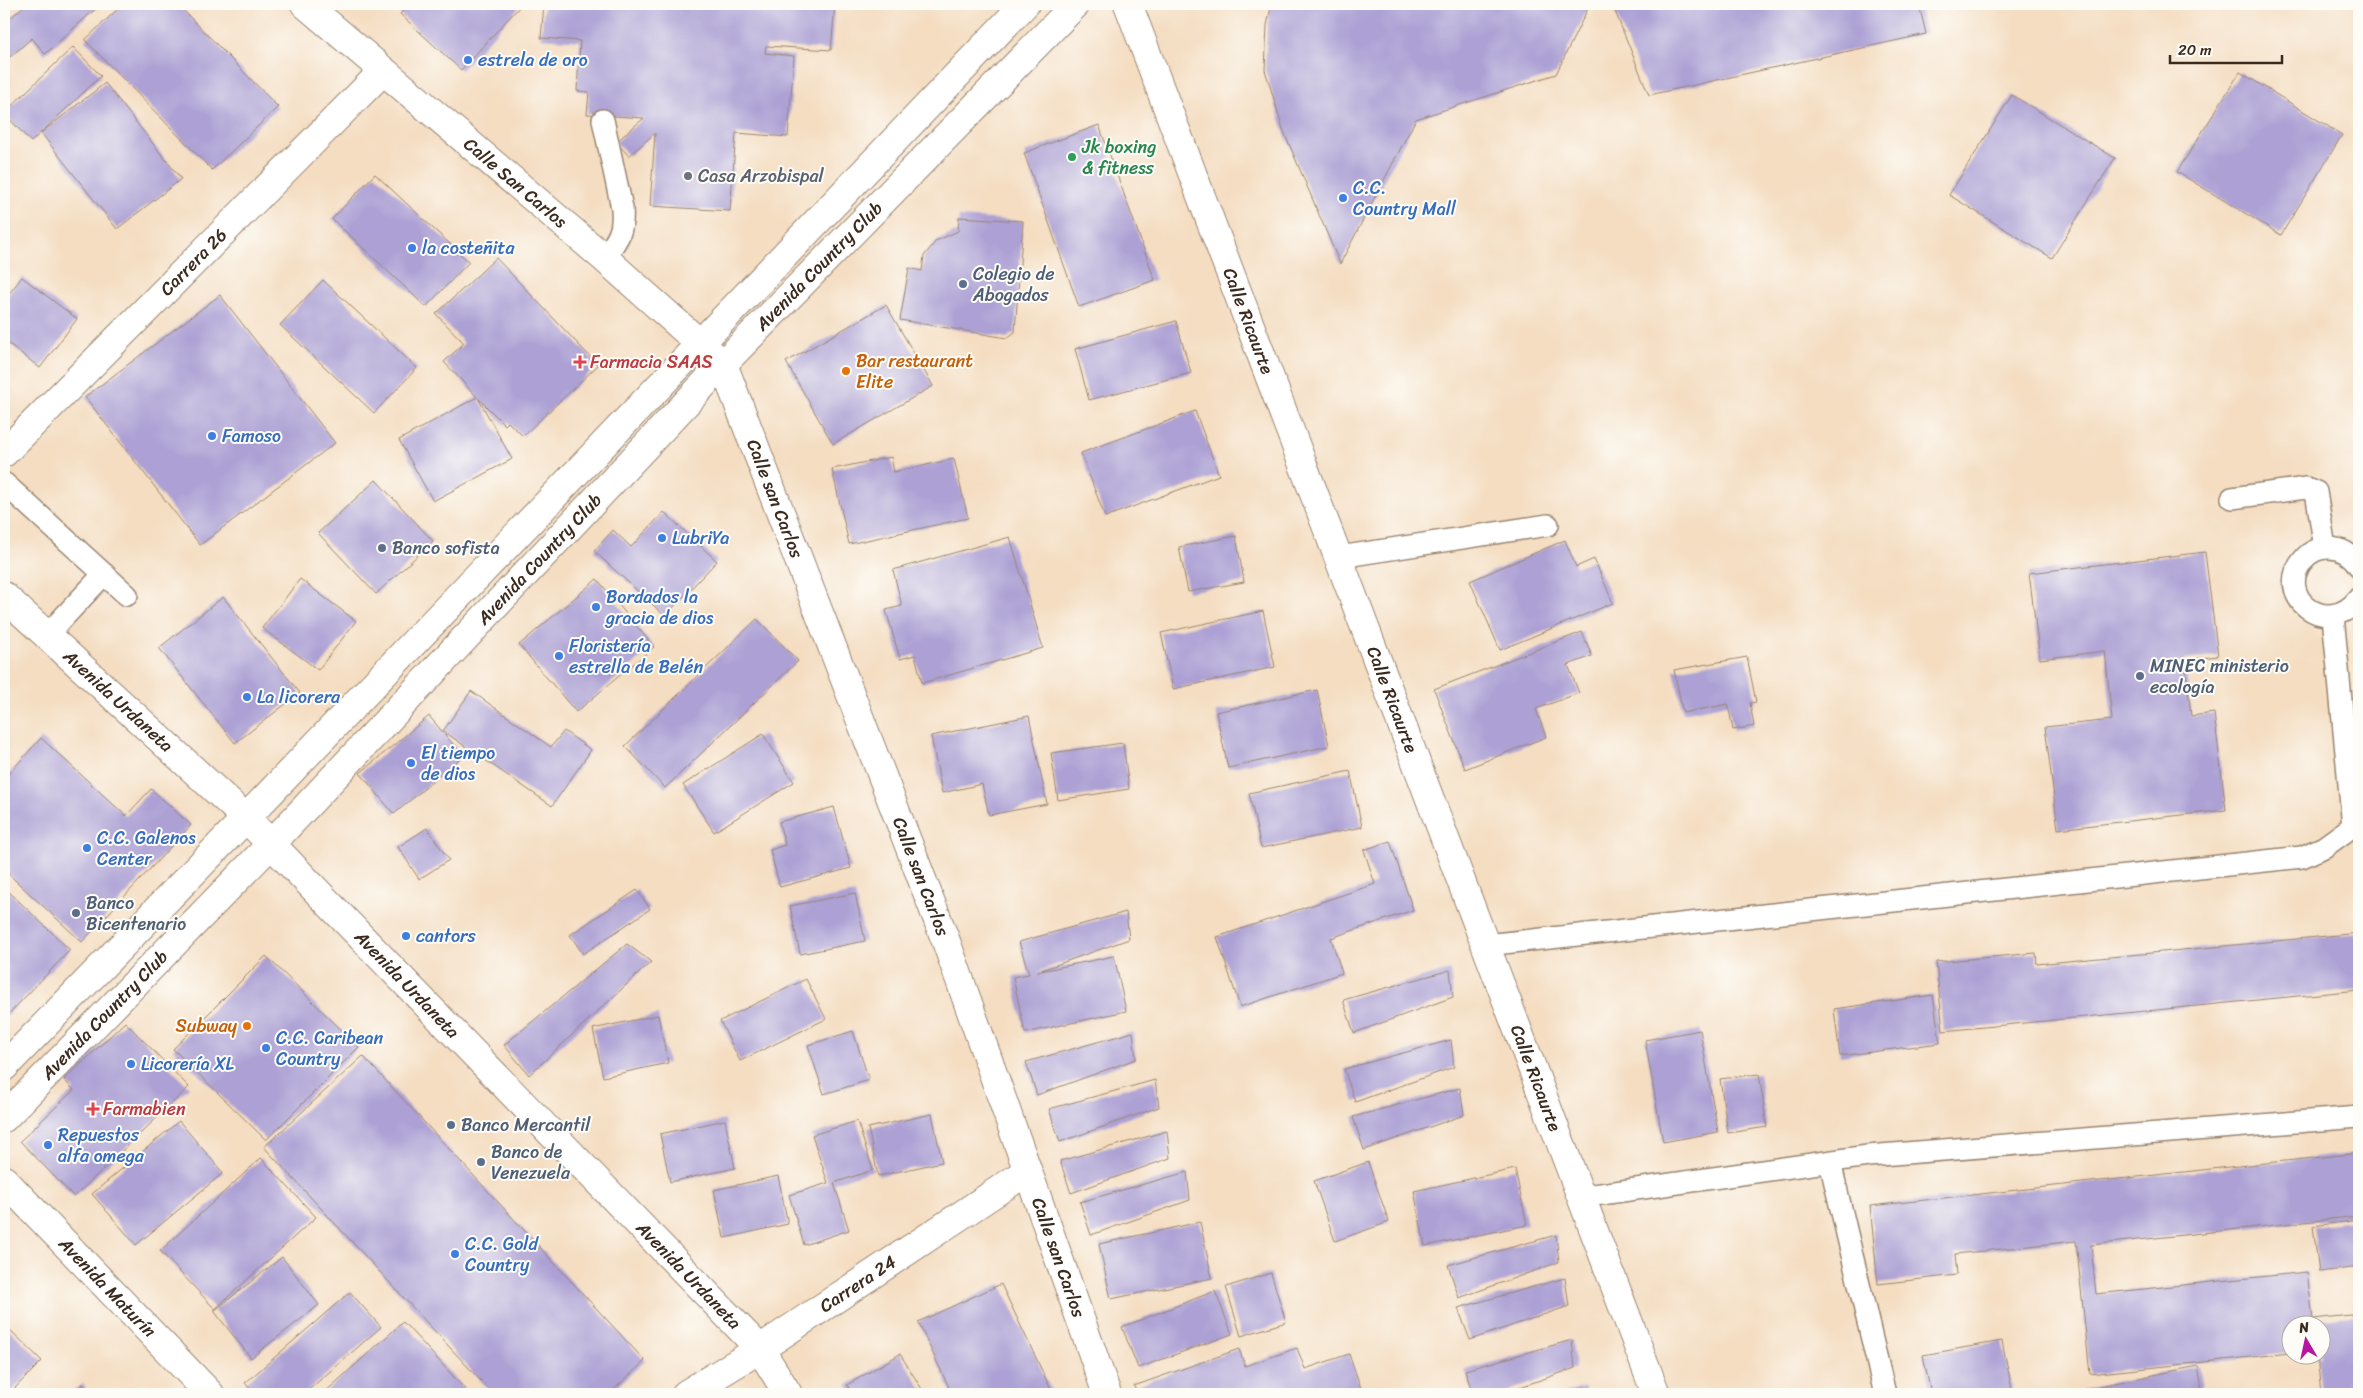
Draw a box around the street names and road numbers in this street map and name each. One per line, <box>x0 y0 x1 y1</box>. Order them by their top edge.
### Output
street label: Calle San Carlos <box>456 129 575 237</box>
street label: Avenida Country Club <box>747 193 891 339</box>
street label: Carrera 26 <box>152 220 235 304</box>
street label: Calle Ricaurte <box>1214 263 1283 379</box>
street label: Calle san Carlos <box>737 434 813 564</box>
street label: Avenida Country Club <box>468 485 610 633</box>
street label: Avenida Urdaneta <box>55 641 181 760</box>
street label: Calle Ricaurte <box>1357 641 1427 758</box>
street label: Calle san Carlos <box>883 812 959 941</box>
street label: Avenida Urdaneta <box>346 922 468 1046</box>
street label: Avenida Country Club <box>32 942 176 1088</box>
street label: Calle Ricaurte <box>1501 1020 1571 1136</box>
street label: Calle san Carlos <box>1022 1193 1095 1323</box>
street label: Avenida Urdaneta <box>627 1213 749 1337</box>
street label: Avenida Maturín <box>50 1228 164 1346</box>
street label: Carrera 24 <box>813 1247 903 1321</box>

